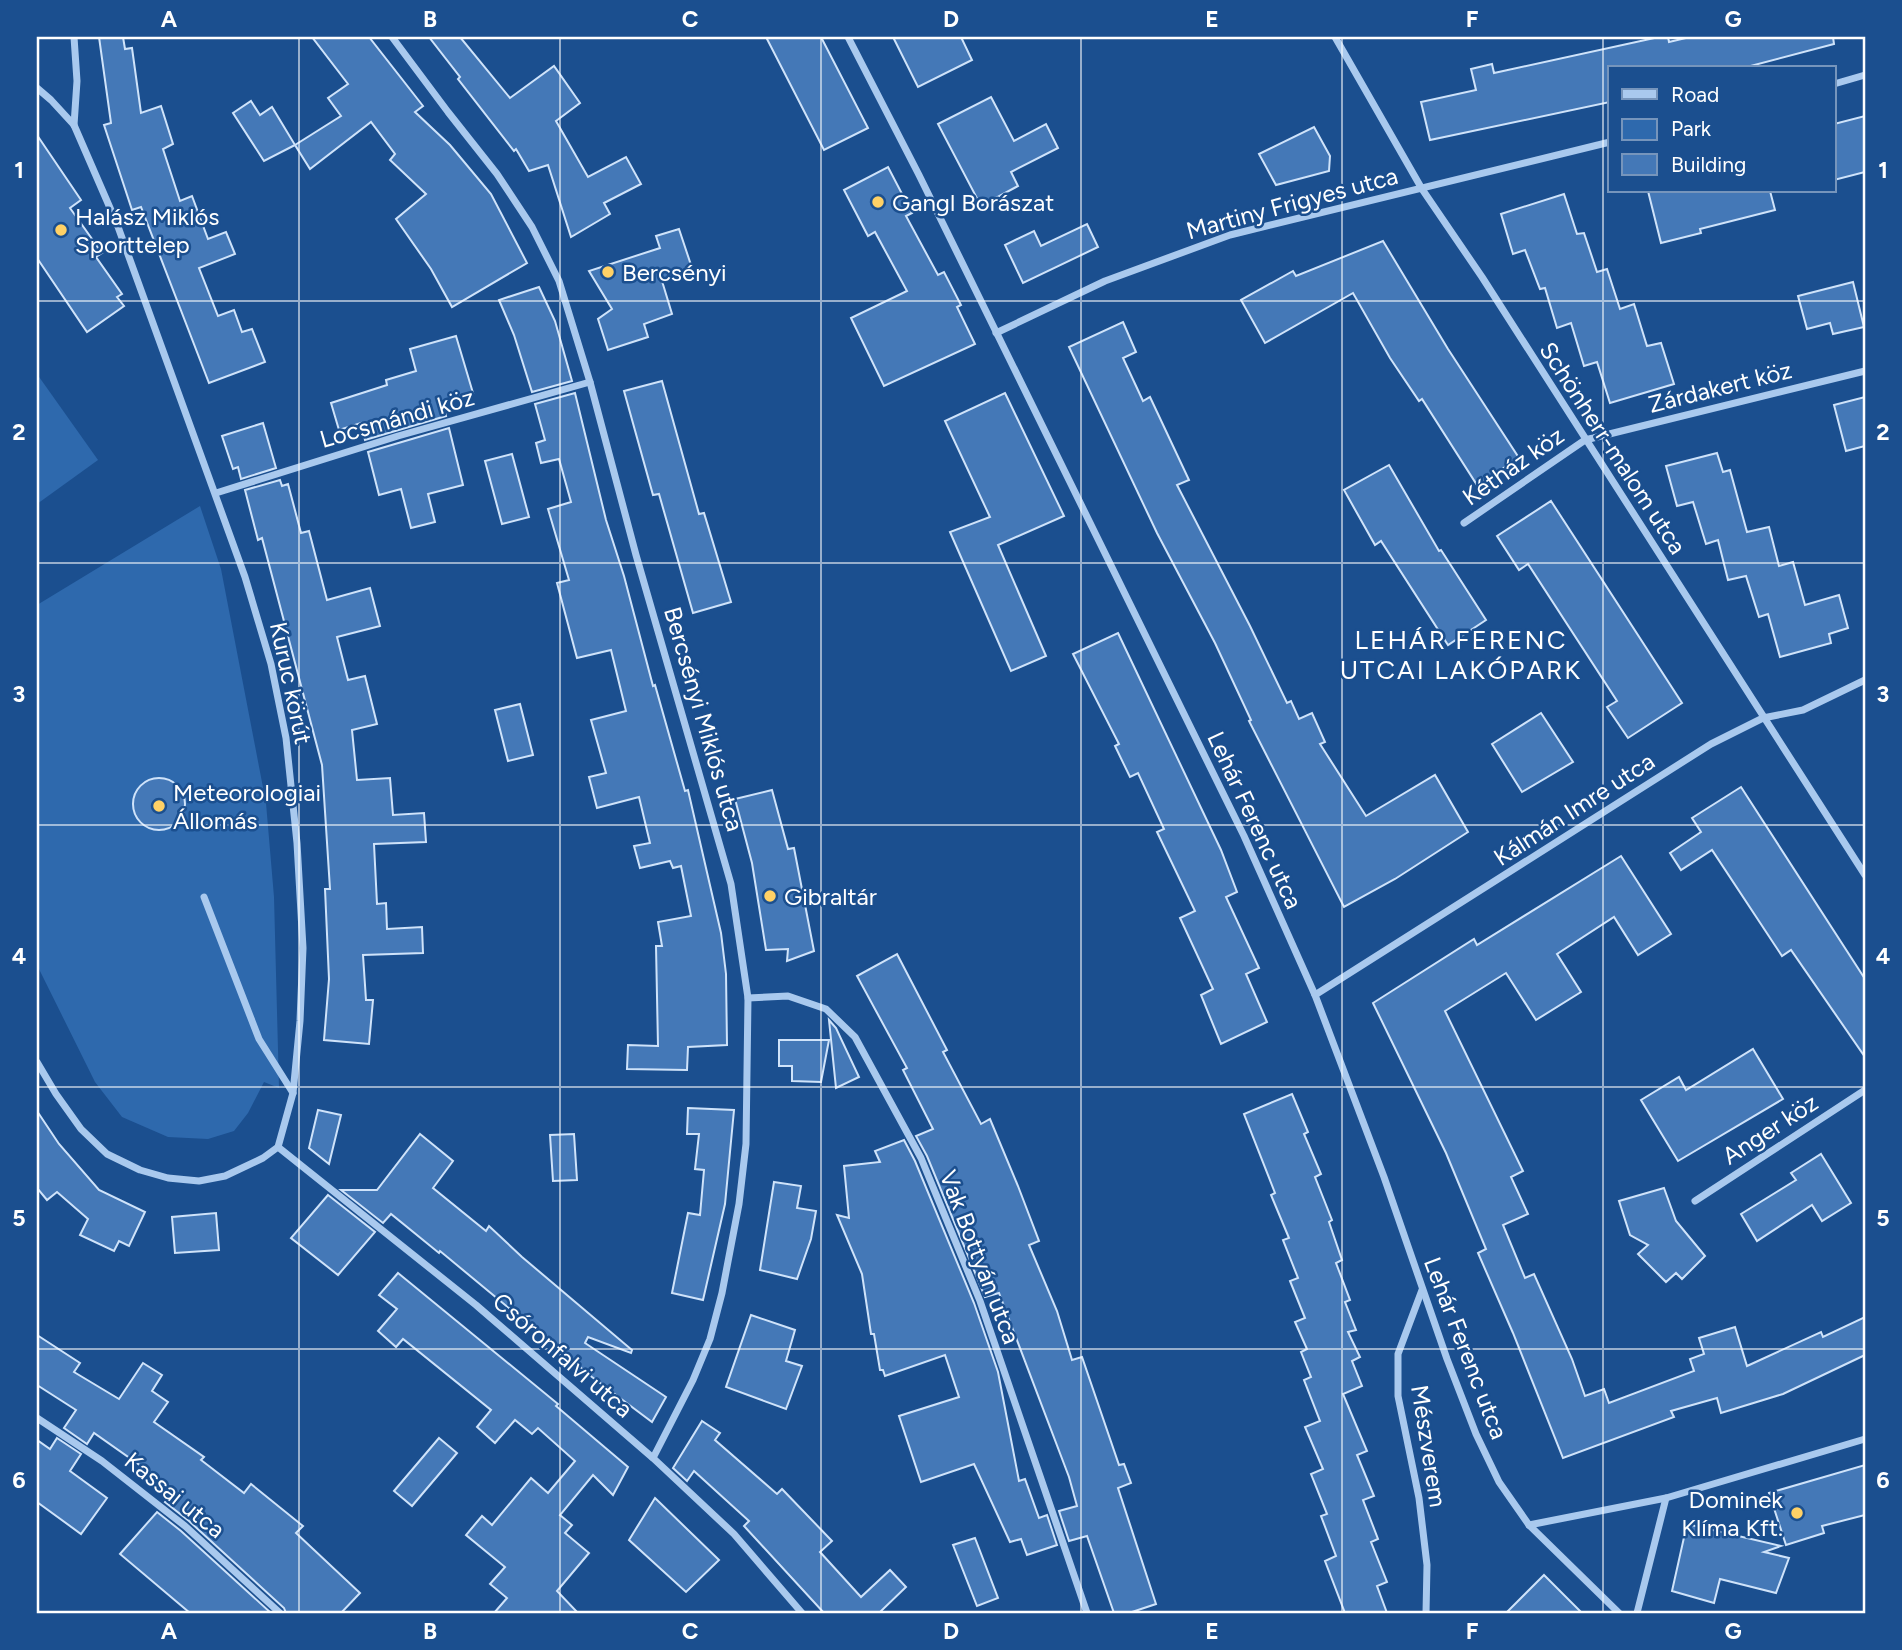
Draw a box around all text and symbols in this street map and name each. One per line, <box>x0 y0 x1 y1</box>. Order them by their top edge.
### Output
text: A <box>161 5 178 33</box>
text: B <box>423 5 437 33</box>
text: C <box>682 5 699 33</box>
text: D <box>943 5 959 33</box>
text: E <box>1205 5 1219 33</box>
text: F <box>1466 5 1479 33</box>
text: G <box>1724 5 1742 33</box>
legend <box>1608 66 1836 192</box>
text: Road <box>1671 82 1719 107</box>
text: Park <box>1671 116 1712 141</box>
text: Building <box>1671 152 1746 177</box>
text: 1 <box>14 156 24 184</box>
text: 1 <box>1878 156 1888 184</box>
street label: Martiny Frigyes utca <box>1183 161 1401 245</box>
place label: Gangl Borászat <box>892 188 1054 217</box>
marker: Gangl Borászat <box>870 194 886 210</box>
place label: Halász Miklós Sporttelep <box>75 202 220 259</box>
marker: Halász Miklós Sporttelep <box>53 222 69 238</box>
place label: Bercsényi <box>622 258 727 287</box>
marker: Bercsényi <box>600 264 616 280</box>
street label: Schönherr-malom utca <box>1534 337 1692 559</box>
street label: Zárdakert köz <box>1645 355 1795 419</box>
street label: Locsmándi köz <box>316 382 478 454</box>
text: 2 <box>12 418 26 446</box>
text: 2 <box>1876 418 1890 446</box>
street label: Kétház köz <box>1457 421 1569 511</box>
street label: Bercsényi Miklós utca <box>658 604 750 834</box>
street label: Kuruc körút <box>264 619 318 747</box>
district label: LEHÁR FERENC UTCAI LAKÓPARK <box>1340 624 1582 686</box>
text: 3 <box>13 680 25 708</box>
text: 3 <box>1877 680 1889 708</box>
street label: Lehár Ferenc utca <box>1201 727 1309 913</box>
street label: Kálmán Imre utca <box>1488 746 1660 872</box>
place label: Meteorologiai Állomás <box>173 778 321 835</box>
marker: Meteorologiai Állomás <box>151 798 167 814</box>
place label: Gibraltár <box>784 882 877 911</box>
marker: Gibraltár <box>762 888 778 904</box>
text: 4 <box>12 942 26 970</box>
text: 4 <box>1876 942 1890 970</box>
street label: Anger köz <box>1717 1087 1823 1171</box>
street label: Vak Bottyán utca <box>934 1166 1026 1348</box>
text: 5 <box>12 1204 26 1232</box>
text: 5 <box>1876 1204 1890 1232</box>
street label: Lehár Ferenc utca <box>1418 1253 1514 1443</box>
street label: Csóronfalvi utca <box>487 1286 639 1424</box>
street label: Mészverem <box>1405 1383 1453 1509</box>
street label: Kassai utca <box>119 1446 231 1544</box>
text: 6 <box>12 1466 26 1494</box>
text: 6 <box>1876 1466 1890 1494</box>
place label: Dominek Klíma Kft. <box>1681 1485 1783 1542</box>
marker: Dominek Klíma Kft. <box>1789 1505 1805 1521</box>
text: A <box>161 1617 178 1645</box>
text: B <box>423 1617 437 1645</box>
text: C <box>682 1617 699 1645</box>
text: D <box>943 1617 959 1645</box>
text: E <box>1205 1617 1219 1645</box>
text: F <box>1466 1617 1479 1645</box>
text: G <box>1724 1617 1742 1645</box>

